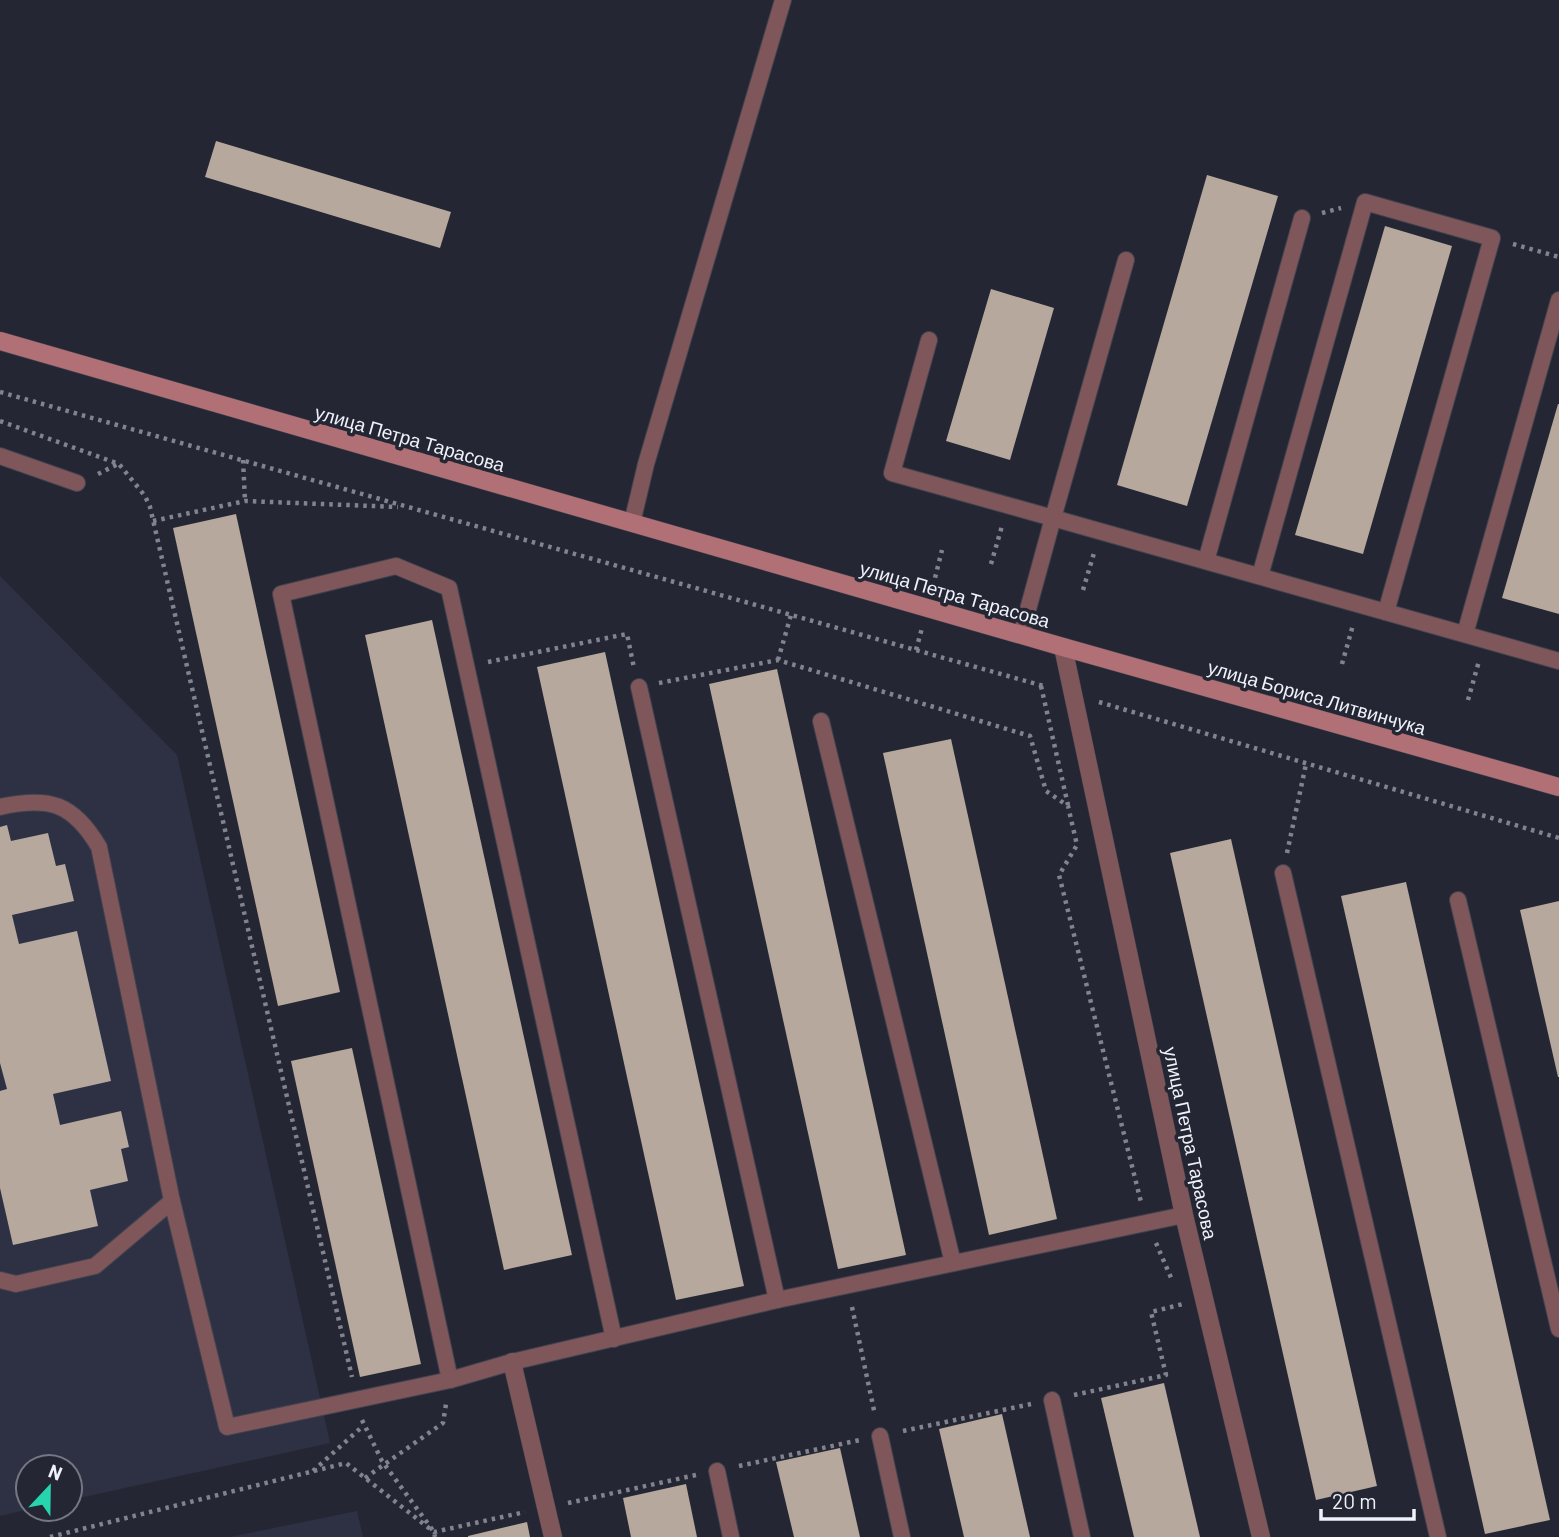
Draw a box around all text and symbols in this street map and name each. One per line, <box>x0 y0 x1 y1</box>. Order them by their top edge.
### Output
street label: улица Петра Тарасова <box>312 400 508 476</box>
street label: улица Петра Тарасова <box>857 556 1053 632</box>
street label: улица Бориса Литвинчука <box>1205 655 1429 739</box>
street label: улица Петра Тарасова <box>1159 1045 1223 1242</box>
north arrow <box>14 1453 84 1523</box>
text: N <box>45 1459 66 1485</box>
scale bar <box>1321 1478 1414 1522</box>
text: 20 m <box>1332 1488 1377 1513</box>

